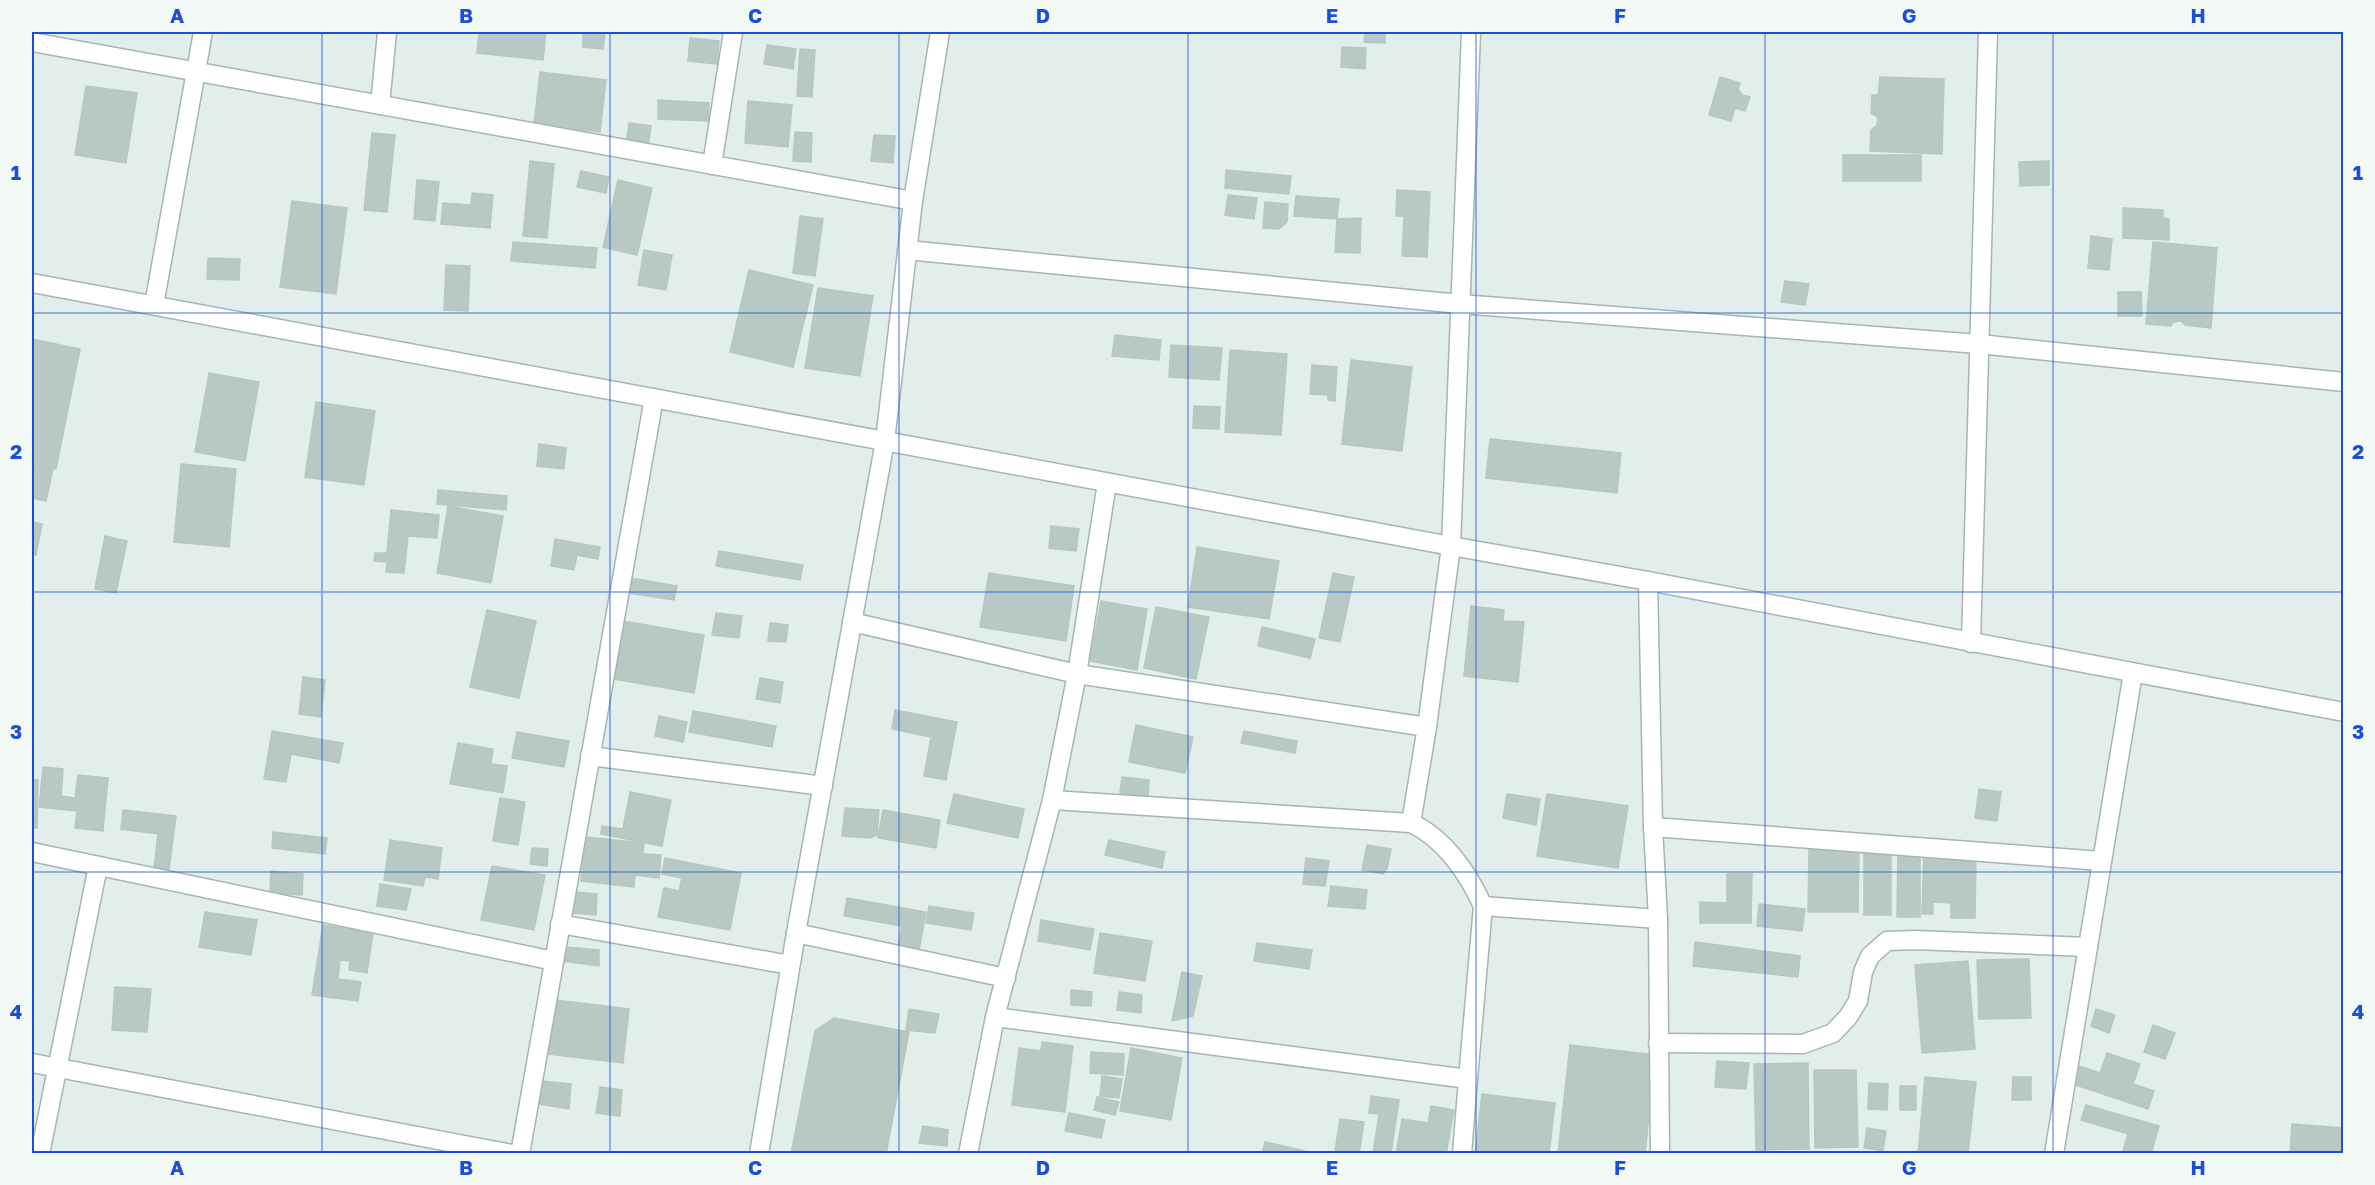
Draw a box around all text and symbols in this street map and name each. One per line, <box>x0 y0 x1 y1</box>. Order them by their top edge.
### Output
text: A <box>170 3 184 27</box>
text: B <box>459 3 473 27</box>
text: C <box>748 3 762 27</box>
text: D <box>1036 3 1050 27</box>
text: E <box>1326 3 1338 27</box>
text: F <box>1614 3 1626 27</box>
text: G <box>1902 3 1916 27</box>
text: H <box>2190 3 2206 27</box>
text: 1 <box>11 160 21 184</box>
text: 1 <box>2353 160 2363 184</box>
text: 2 <box>10 439 22 463</box>
text: 2 <box>2352 439 2364 463</box>
text: 3 <box>10 719 22 743</box>
text: 3 <box>2352 719 2364 743</box>
text: 4 <box>10 999 22 1023</box>
text: 4 <box>2352 999 2364 1023</box>
text: A <box>170 1155 184 1179</box>
text: B <box>459 1155 473 1179</box>
text: C <box>748 1155 762 1179</box>
text: D <box>1036 1155 1050 1179</box>
text: E <box>1326 1155 1338 1179</box>
text: F <box>1614 1155 1626 1179</box>
text: G <box>1902 1155 1916 1179</box>
text: H <box>2190 1155 2206 1179</box>

